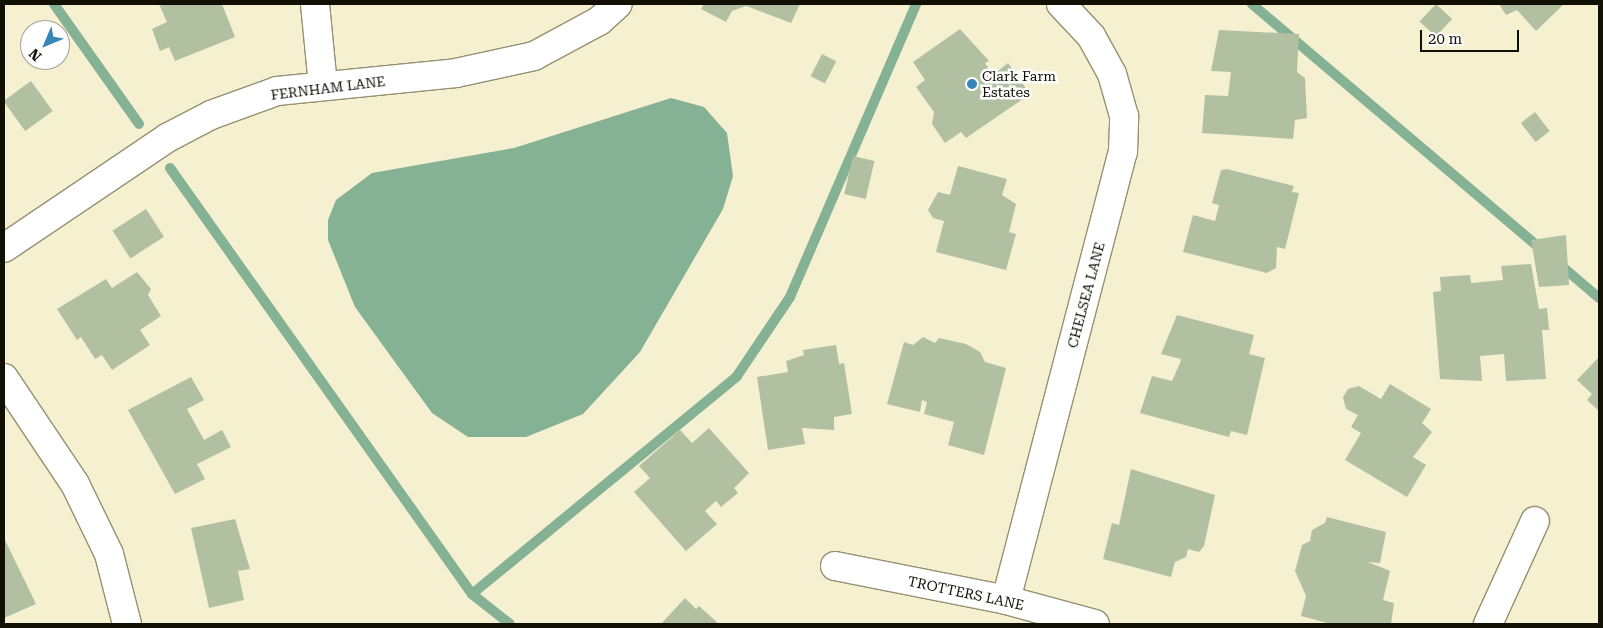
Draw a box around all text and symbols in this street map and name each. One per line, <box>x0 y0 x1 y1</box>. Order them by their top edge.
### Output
north arrow <box>20 20 70 70</box>
scale bar <box>1423 20 1522 52</box>
text: 20 m <box>1428 30 1462 48</box>
text: N <box>26 45 45 64</box>
place label: Clark Farm Estates <box>982 68 1056 100</box>
street label: FERNHAM LANE <box>270 73 386 103</box>
marker: Clark Farm Estates <box>966 78 978 90</box>
street label: CHELSEA LANE <box>1064 240 1108 350</box>
street label: TROTTERS LANE <box>906 572 1026 614</box>

